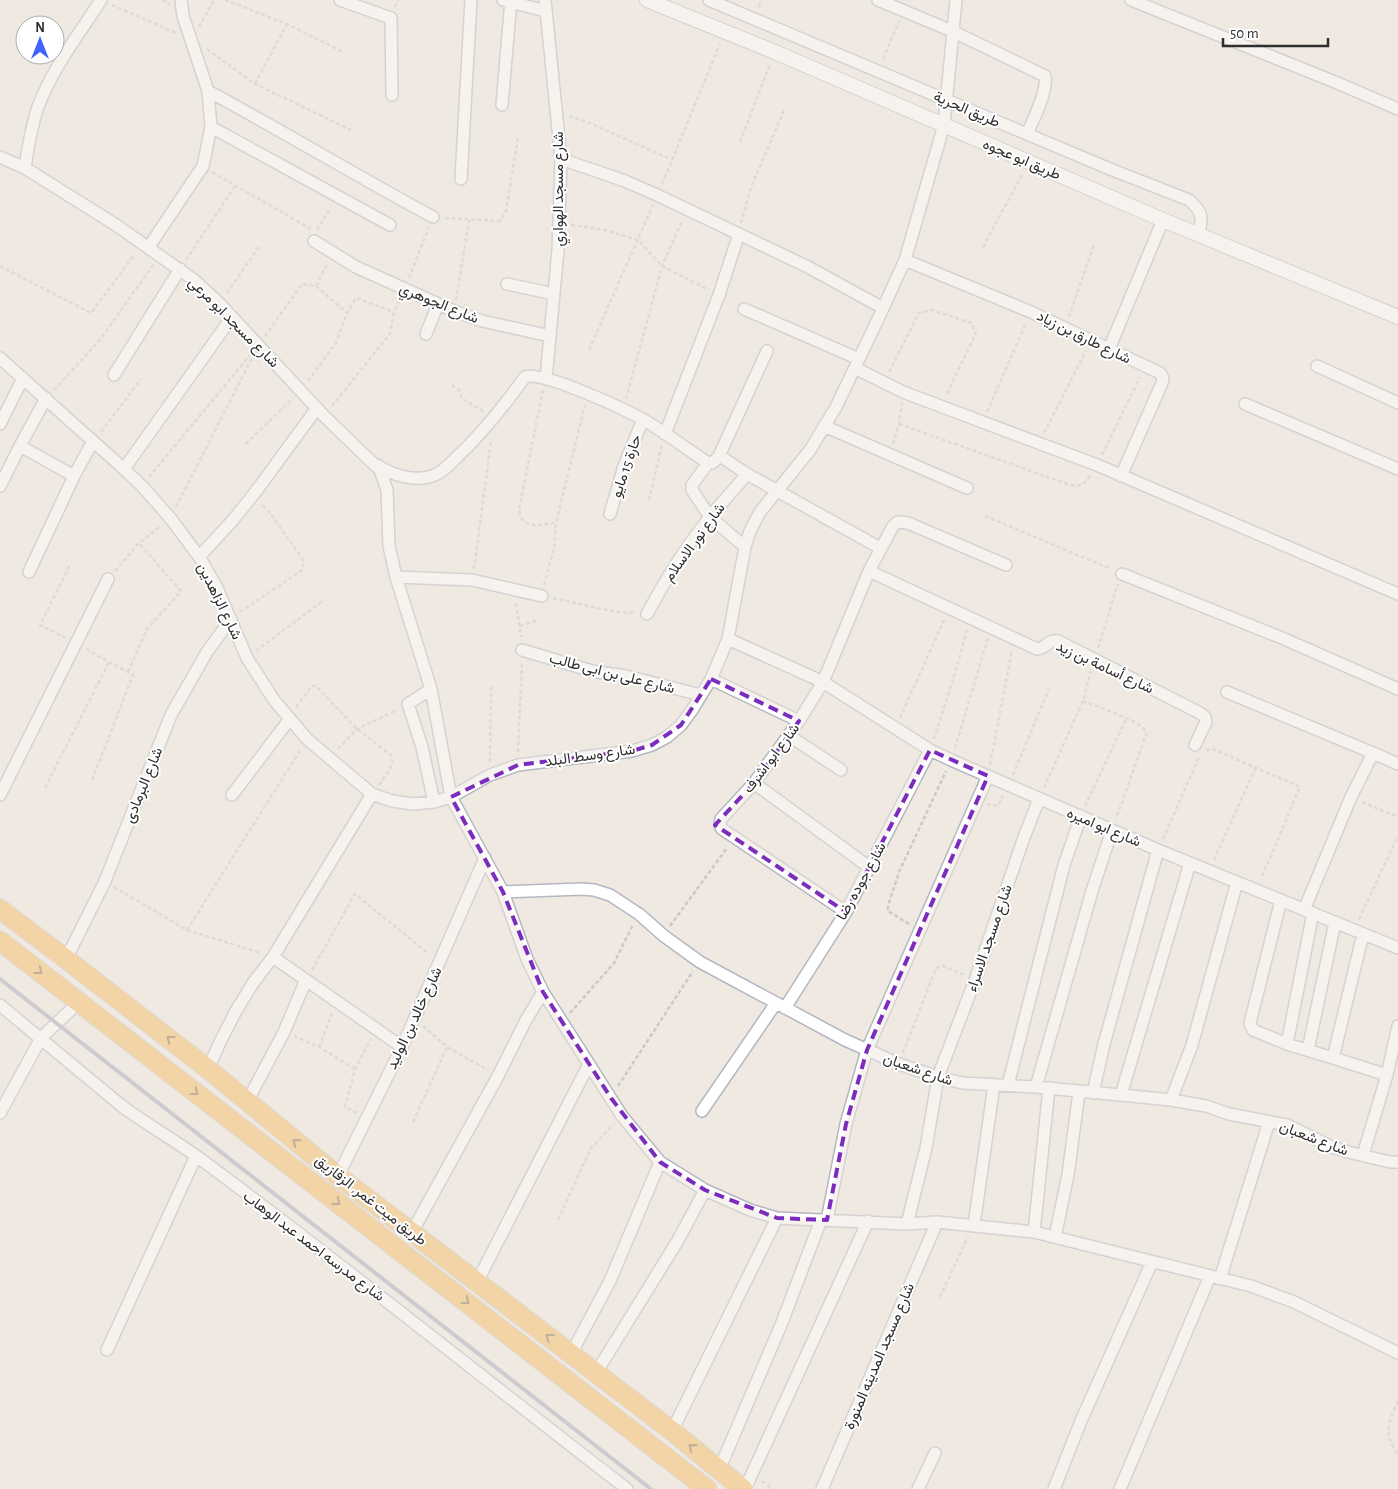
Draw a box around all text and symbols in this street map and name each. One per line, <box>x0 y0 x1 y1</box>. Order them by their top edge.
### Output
north arrow <box>15 15 65 65</box>
scale bar <box>1223 15 1328 47</box>
text: N <box>35 21 45 35</box>
text: 50 m <box>1230 26 1259 41</box>
street label: طريق الحرية <box>931 89 1002 132</box>
street label: شارع مسجد الهواري <box>551 131 571 247</box>
street label: طريق ابو عجوه <box>980 136 1063 185</box>
street label: شارع مسجد ابو مرعي <box>182 274 282 374</box>
street label: شارع الجوهري <box>395 281 481 331</box>
street label: شارع طارق بن زياد <box>1033 308 1133 369</box>
street label: حارة 15 مايو <box>609 433 645 500</box>
street label: شارع نور الاسلام <box>661 500 730 586</box>
street label: شارع الزاهدين <box>192 561 245 643</box>
street label: شارع أسامة بن زيد <box>1052 637 1156 699</box>
street label: شارع على بن ابى طالب <box>547 651 676 699</box>
street label: شارع ابو اشرف <box>741 721 805 798</box>
street label: شارع وسط البلد <box>544 742 637 772</box>
street label: شارع البرمادى <box>122 745 168 826</box>
street label: شارع ابو اميره <box>1063 805 1143 853</box>
street label: شارع جوده رضا <box>834 840 892 924</box>
street label: شارع مسجد الاسراء <box>964 883 1018 995</box>
street label: شارع خالد بن الوليد <box>384 964 448 1073</box>
one-way arrow <box>33 965 42 974</box>
one-way arrow <box>167 1037 176 1045</box>
street label: شارع شعبان <box>880 1051 955 1091</box>
one-way arrow <box>189 1086 198 1094</box>
street label: شارع شعبان <box>1276 1119 1350 1161</box>
one-way arrow <box>293 1139 302 1147</box>
street label: طريق ميت غمر, الزقازيق <box>311 1152 429 1250</box>
street label: شارع مدرسه احمد عبد الوهاب <box>238 1188 387 1307</box>
one-way arrow <box>331 1196 340 1204</box>
street label: شارع مسجد المدينه المنورة <box>842 1281 920 1433</box>
one-way arrow <box>460 1296 469 1305</box>
one-way arrow <box>545 1334 555 1343</box>
one-way arrow <box>688 1444 697 1453</box>

